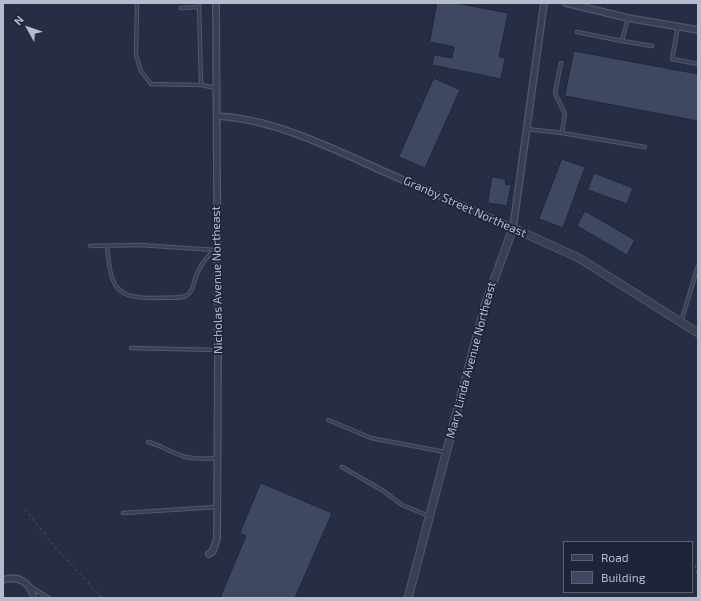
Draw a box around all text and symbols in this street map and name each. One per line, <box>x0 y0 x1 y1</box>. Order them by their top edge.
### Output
north arrow <box>8 8 48 48</box>
text: N <box>11 13 26 27</box>
street label: Granby Street Northeast <box>401 173 529 241</box>
street label: Nicholas Avenue Northeast <box>209 206 225 354</box>
street label: Mary Linda Avenue Northeast <box>443 280 499 440</box>
legend <box>563 541 693 593</box>
text: Road <box>601 550 629 564</box>
text: Building <box>601 570 645 584</box>

